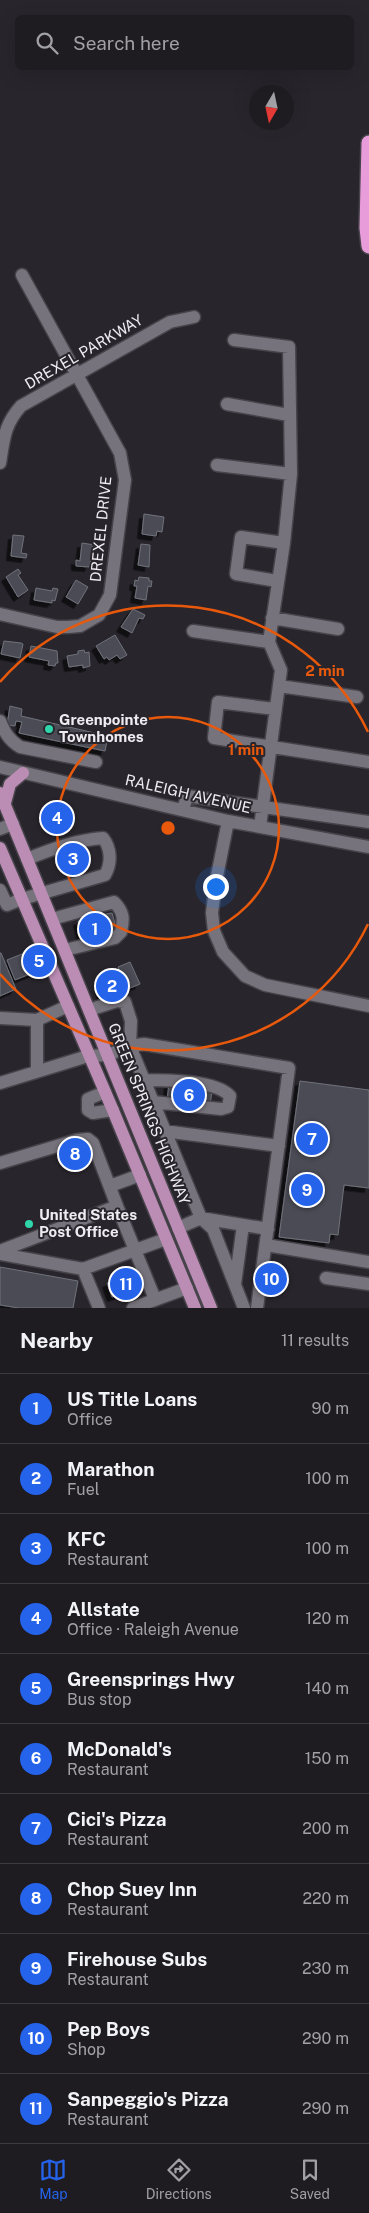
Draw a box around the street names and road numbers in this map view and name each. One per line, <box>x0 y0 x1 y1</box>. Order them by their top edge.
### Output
street label: DREXEL PARKWAY <box>22 311 146 392</box>
street label: DREXEL DRIVE <box>86 475 115 583</box>
street label: RALEIGH AVENUE <box>123 771 253 816</box>
street label: GREEN SPRINGS HIGHWAY <box>105 1021 194 1207</box>

